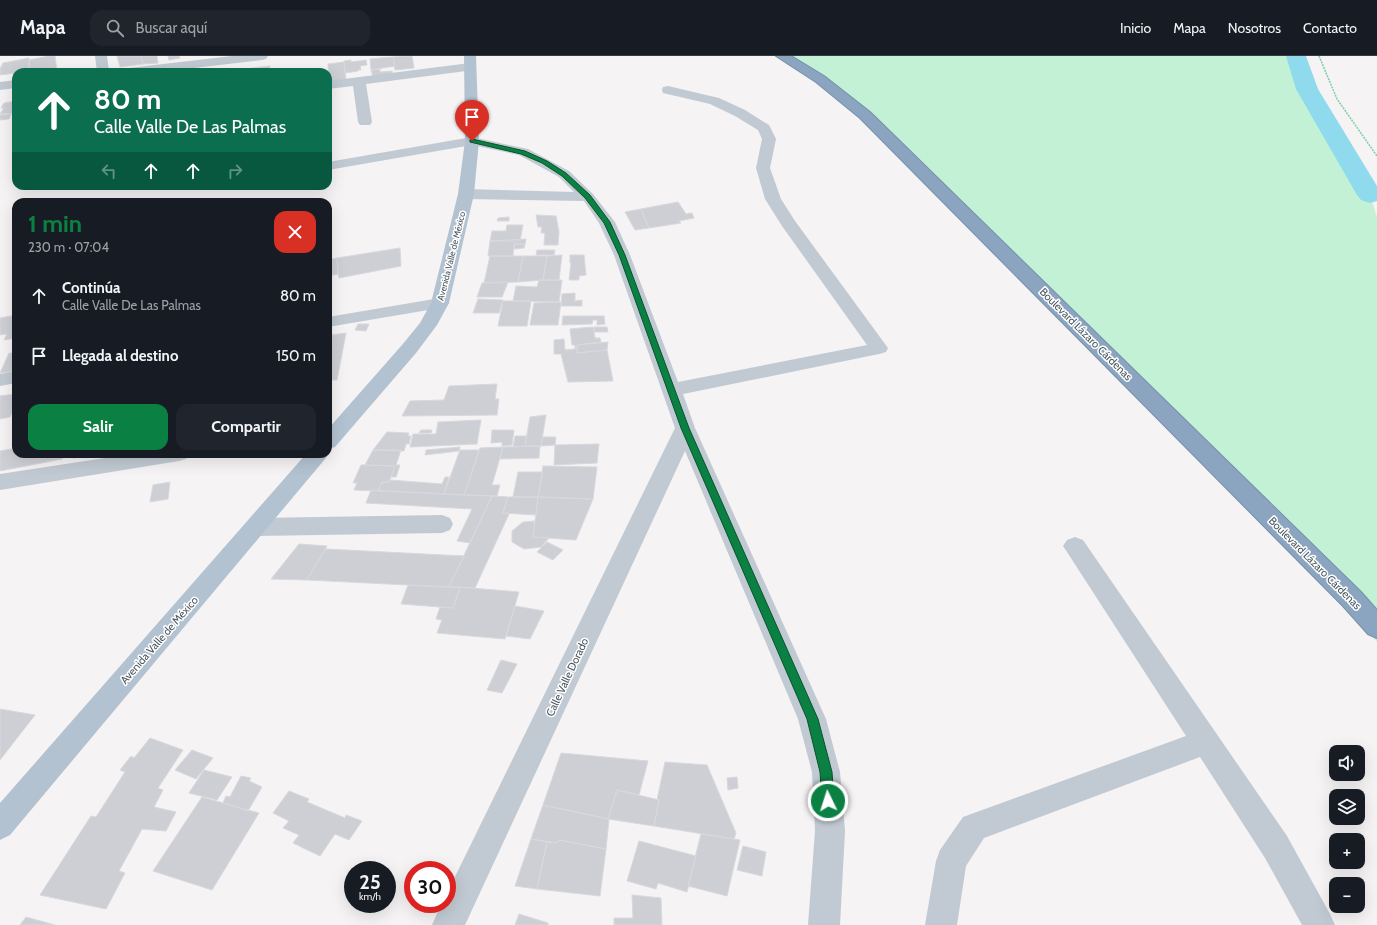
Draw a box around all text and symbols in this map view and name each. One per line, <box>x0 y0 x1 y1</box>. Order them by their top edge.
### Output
search box <box>90 10 370 46</box>
text: Mapa <box>20 16 66 39</box>
icon: search <box>104 17 126 39</box>
text: Buscar aquí <box>136 19 207 37</box>
text: Inicio <box>1120 19 1151 37</box>
text: Mapa <box>1173 19 1206 37</box>
text: Nosotros <box>1228 19 1281 37</box>
text: Contacto <box>1303 19 1357 37</box>
text: 80 m <box>94 82 161 116</box>
icon: ahead <box>28 84 80 136</box>
pin <box>455 100 489 141</box>
icon: arrive <box>461 106 483 128</box>
text: Calle Valle De Las Palmas <box>94 116 286 138</box>
icon: left <box>98 160 120 182</box>
icon: ahead <box>140 160 162 182</box>
icon: ahead <box>182 160 204 182</box>
icon: right <box>224 160 246 182</box>
text: 1 min <box>28 209 82 238</box>
street label: Avenida Valle de México <box>435 210 467 302</box>
button: close <box>274 211 316 253</box>
text: 230 m · 07:04 <box>28 239 109 255</box>
text: Continúa <box>62 279 120 297</box>
icon: ahead <box>28 285 50 307</box>
street label: Boulevard Lázaro Cárdenas <box>1037 285 1136 384</box>
text: 80 m <box>280 287 316 305</box>
text: Calle Valle De Las Palmas <box>62 297 201 313</box>
icon: arrive <box>28 345 50 367</box>
text: Llegada al destino <box>62 347 178 365</box>
text: 150 m <box>276 347 316 365</box>
button: Salir <box>28 404 168 450</box>
button: Compartir <box>176 404 316 450</box>
street label: Boulevard Lázaro Cárdenas <box>1266 514 1365 613</box>
street label: Avenida Valle de México <box>117 593 201 687</box>
street label: Calle Valle Dorado <box>543 636 591 718</box>
map controls <box>1329 745 1365 913</box>
button: sound <box>1329 745 1365 781</box>
position arrow <box>807 780 849 822</box>
button: layers <box>1329 789 1365 825</box>
button: + <box>1329 833 1365 869</box>
speed limit sign: 30 <box>404 861 456 913</box>
text: 25 <box>359 870 381 894</box>
button: − <box>1329 877 1365 913</box>
text: km/h <box>359 890 381 903</box>

